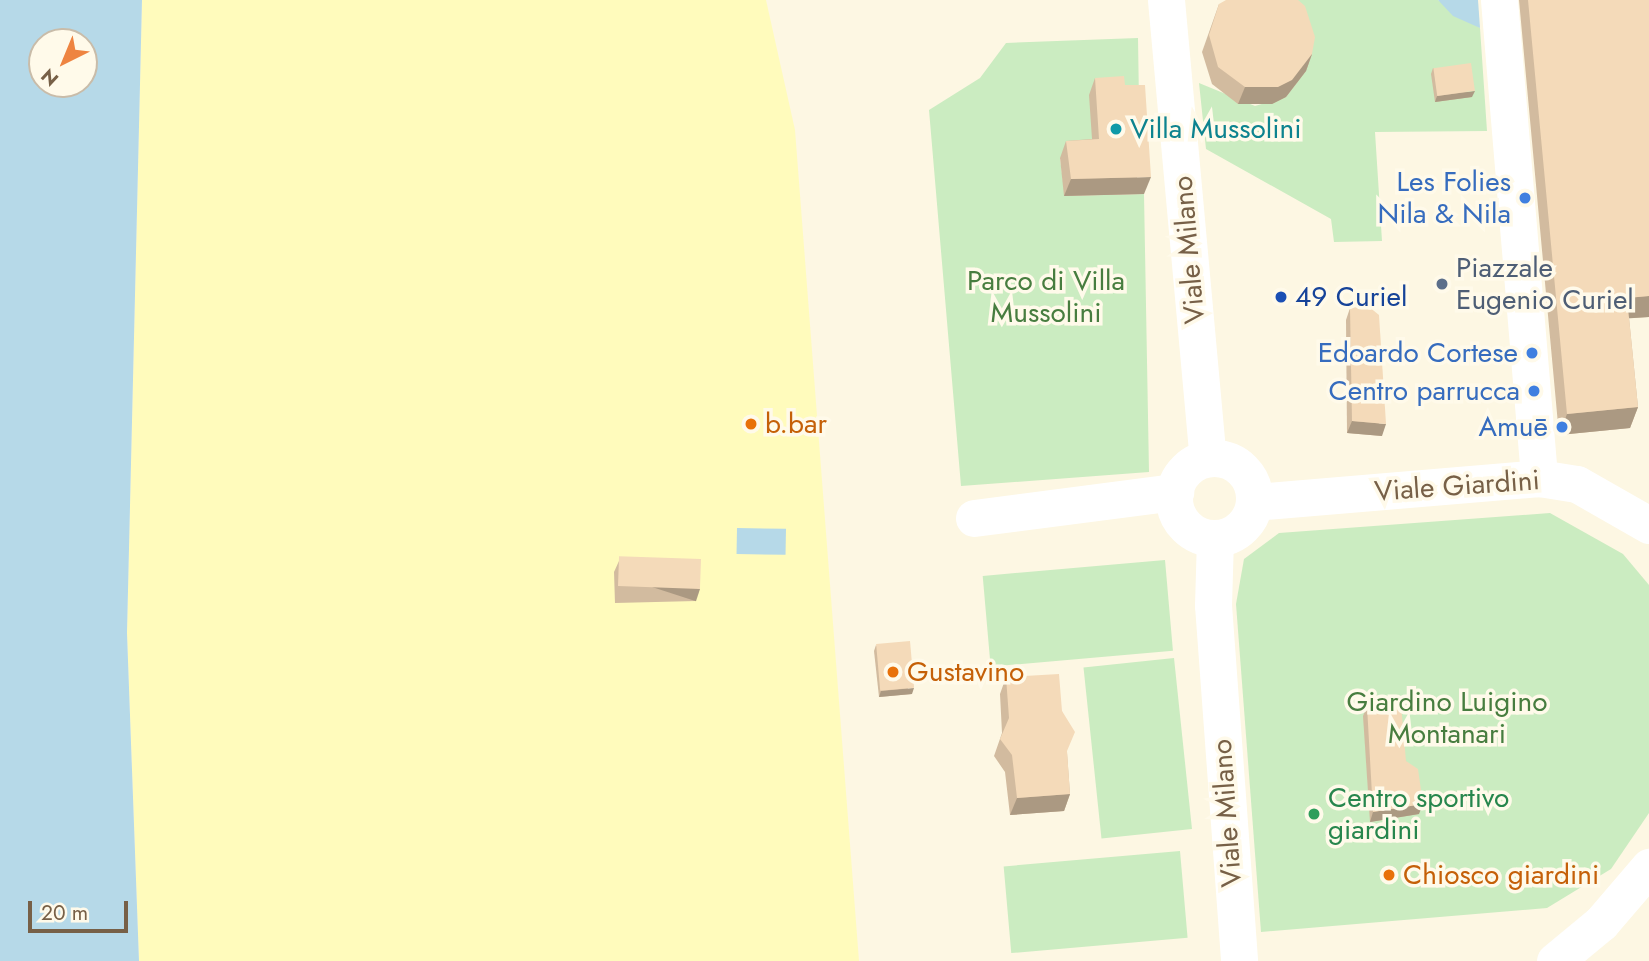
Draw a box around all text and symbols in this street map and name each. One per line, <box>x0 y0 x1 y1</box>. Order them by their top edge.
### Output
north arrow <box>28 28 98 98</box>
text: N <box>35 62 64 92</box>
place label: Villa Mussolini <box>1130 112 1301 146</box>
marker: Villa Mussolini <box>1108 121 1124 137</box>
place label: Les Folies Nila & Nila <box>1378 165 1511 231</box>
street label: Viale Milano <box>1166 175 1212 325</box>
marker: Les Folies Nila & Nila <box>1517 190 1533 206</box>
place label: Piazzale Eugenio Curiel <box>1456 251 1634 317</box>
park label: Parco di Villa Mussolini <box>967 264 1125 330</box>
marker: Piazzale Eugenio Curiel <box>1434 276 1450 292</box>
place label: 49 Curiel <box>1295 280 1407 314</box>
marker: 49 Curiel <box>1273 289 1289 305</box>
place label: Edoardo Cortese <box>1318 336 1518 370</box>
marker: Edoardo Cortese <box>1524 345 1540 361</box>
place label: Centro parrucca <box>1329 374 1520 408</box>
marker: Centro parrucca <box>1526 383 1542 399</box>
place label: b.bar <box>765 407 827 441</box>
place label: Amuē <box>1479 410 1548 444</box>
marker: b.bar <box>743 416 759 432</box>
marker: Amuē <box>1554 419 1570 435</box>
street label: Viale Giardini <box>1373 463 1541 509</box>
place label: Gustavino <box>907 655 1024 689</box>
marker: Gustavino <box>885 664 901 680</box>
park label: Giardino Luigino Montanari <box>1347 685 1547 751</box>
street label: Viale Milano <box>1205 738 1249 888</box>
place label: Centro sportivo giardini <box>1328 781 1509 847</box>
marker: Centro sportivo giardini <box>1306 806 1322 822</box>
place label: Chiosco giardini <box>1403 858 1599 892</box>
marker: Chiosco giardini <box>1381 867 1397 883</box>
scale bar <box>32 888 131 932</box>
text: 20 m <box>41 898 88 928</box>

